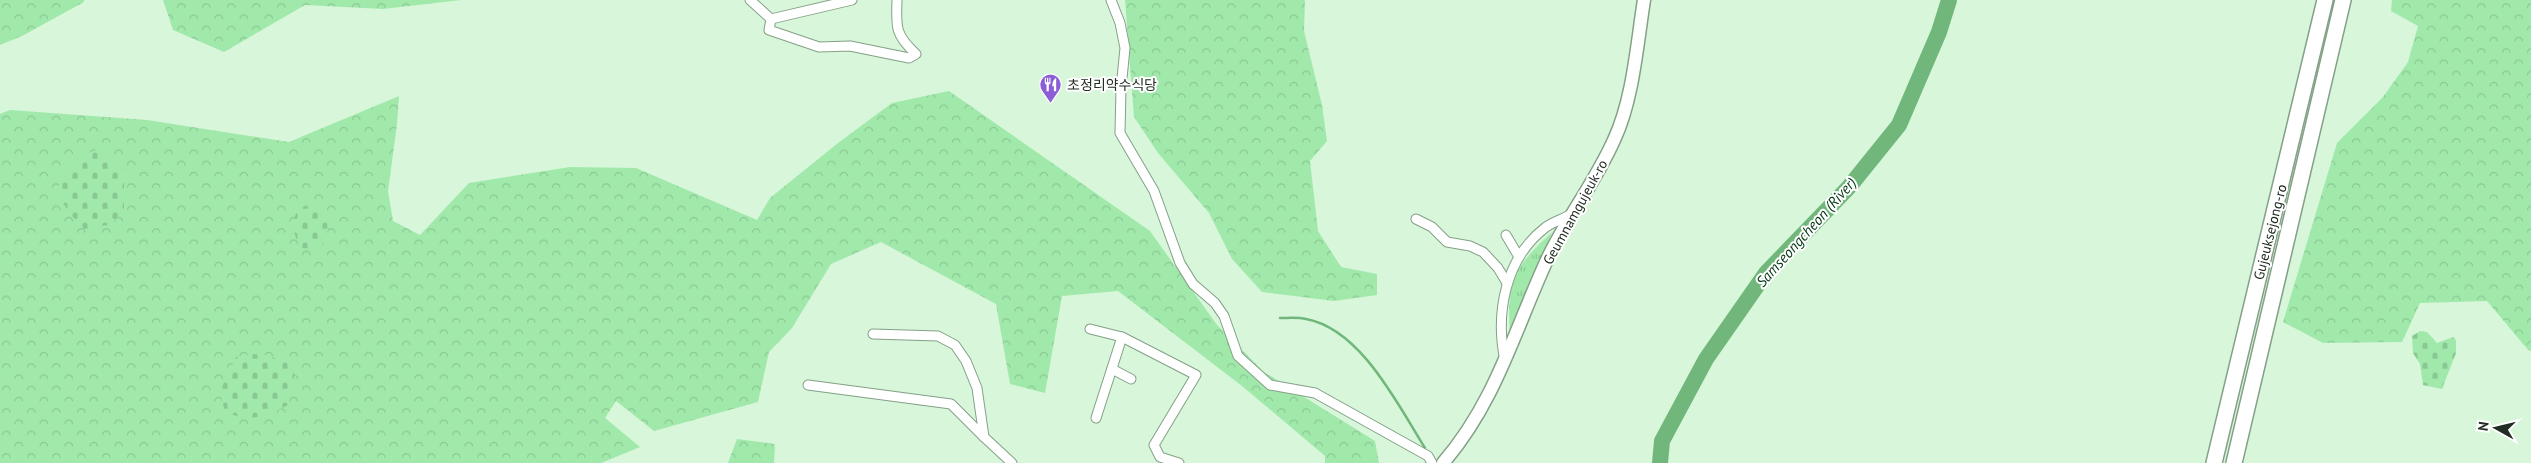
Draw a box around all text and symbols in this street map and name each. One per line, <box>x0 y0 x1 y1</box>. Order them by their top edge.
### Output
restaurant icon: 초정리약수식당 <box>1039 73 1063 104</box>
place label: 초정리약수식당 <box>1067 76 1157 94</box>
street label: Geumnamgujeuk-ro <box>1539 156 1611 268</box>
water label: Samseongcheon (River) <box>1752 173 1860 291</box>
street label: Gujeuksejong-ro <box>2249 182 2291 282</box>
north arrow <box>2471 403 2521 453</box>
text: N <box>2474 420 2493 432</box>

